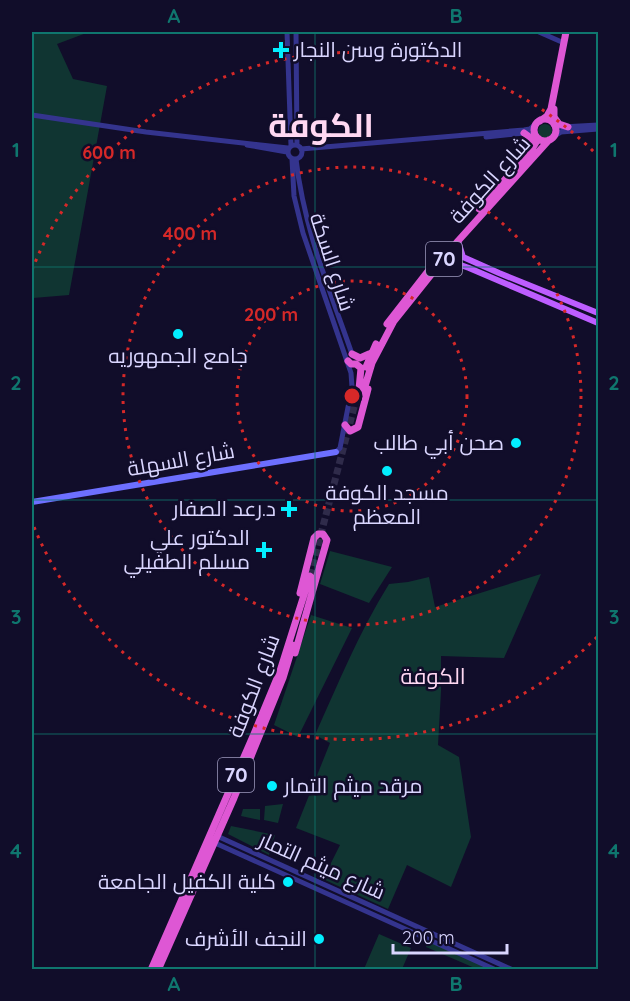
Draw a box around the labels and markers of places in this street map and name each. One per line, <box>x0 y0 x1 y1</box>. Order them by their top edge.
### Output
place label: الدكتورة وسن النجار <box>293 36 462 63</box>
marker: الدكتورة وسن النجار <box>272 41 290 59</box>
marker: جامع الجمهوريه <box>171 327 185 341</box>
place label: جامع الجمهوريه <box>108 342 248 370</box>
centre of rings <box>342 386 362 406</box>
place label: صحن أبي طالب <box>373 429 504 459</box>
marker: صحن أبي طالب <box>509 436 523 450</box>
marker: مسجد الكوفة المعظم <box>380 464 394 478</box>
place label: مسجد الكوفة المعظم <box>325 479 449 531</box>
place label: د.رعد الصفار <box>172 495 276 521</box>
marker: د.رعد الصفار <box>280 500 298 518</box>
place label: الدكتور علي مسلم الطفيلي <box>124 524 250 578</box>
marker: الدكتور علي مسلم الطفيلي <box>255 541 273 559</box>
place label: مرقد ميثم التمار <box>283 772 422 800</box>
marker: مرقد ميثم التمار <box>265 779 279 793</box>
place label: كلية الكفيل الجامعة <box>98 868 276 895</box>
marker: كلية الكفيل الجامعة <box>281 875 295 889</box>
place label: النجف الأشرف <box>185 925 307 951</box>
marker: النجف الأشرف <box>312 932 326 946</box>

